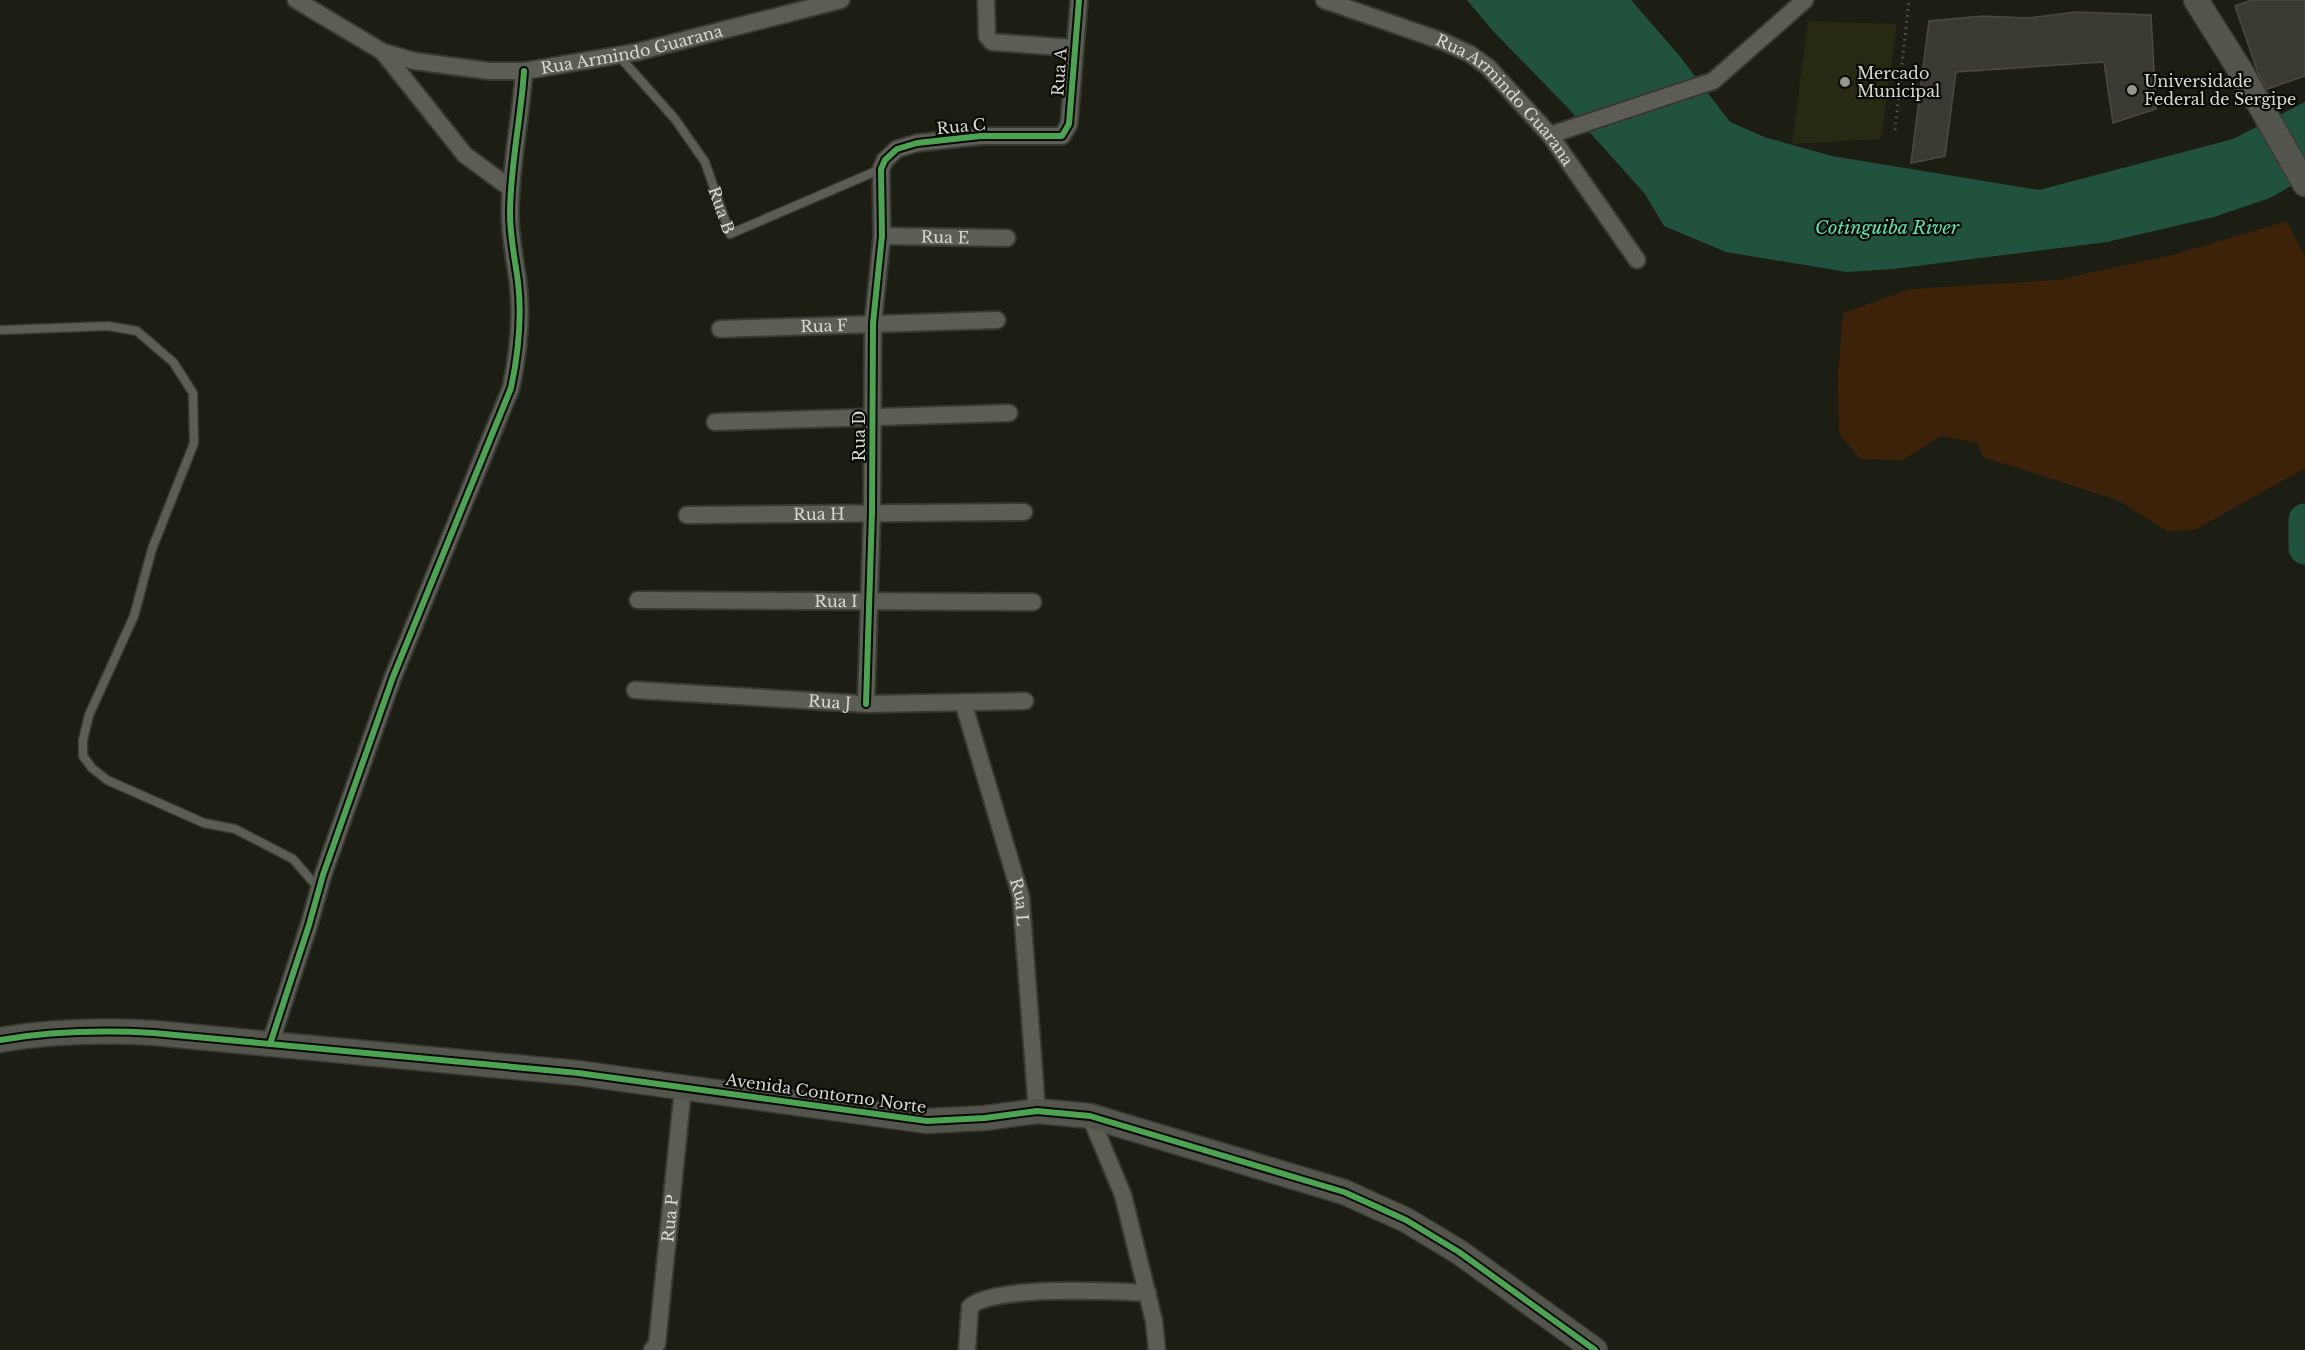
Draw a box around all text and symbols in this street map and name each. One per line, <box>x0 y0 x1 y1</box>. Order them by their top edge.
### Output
street label: Rua Armindo Guarana <box>539 21 725 78</box>
street label: Rua Armindo Guarana <box>1433 30 1578 169</box>
street label: Rua A <box>1047 47 1071 97</box>
place label: Mercado Municipal <box>1857 63 1940 101</box>
place label: Universidade Federal de Sergipe <box>2144 71 2296 109</box>
marker: Mercado Municipal <box>1838 75 1852 89</box>
marker: Universidade Federal de Sergipe <box>2125 83 2139 97</box>
street label: Rua C <box>935 114 987 138</box>
street label: Rua B <box>704 184 739 236</box>
water label: Cotinguiba River <box>1815 217 1960 239</box>
street label: Rua E <box>921 227 969 247</box>
street label: Rua F <box>800 315 848 336</box>
street label: Rua D <box>849 411 869 461</box>
street label: Rua H <box>793 504 845 524</box>
street label: Rua I <box>814 591 858 611</box>
street label: Rua J <box>808 691 852 713</box>
street label: Rua L <box>1006 875 1033 927</box>
street label: Avenida Contorno Norte <box>723 1069 928 1117</box>
street label: Rua P <box>657 1194 682 1243</box>

